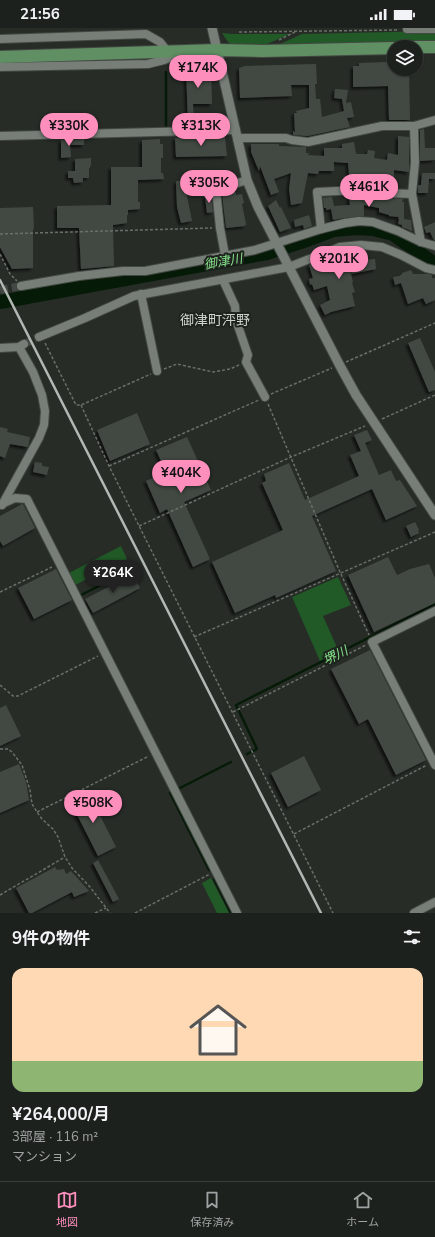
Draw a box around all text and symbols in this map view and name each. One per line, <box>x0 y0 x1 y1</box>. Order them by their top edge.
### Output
text: 21:56 <box>20 4 60 24</box>
map controls <box>387 40 423 76</box>
button: layers <box>387 40 423 76</box>
pin: ¥174K <box>170 55 226 89</box>
text: ¥174K <box>178 59 218 77</box>
pin: ¥330K <box>41 113 97 147</box>
pin: ¥313K <box>173 113 229 147</box>
text: ¥330K <box>49 117 89 135</box>
text: ¥313K <box>181 117 221 135</box>
pin: ¥305K <box>181 170 237 204</box>
text: ¥305K <box>189 174 229 192</box>
pin: ¥461K <box>341 174 397 208</box>
text: ¥461K <box>349 178 389 196</box>
pin: ¥201K <box>311 246 367 280</box>
water label: 御津川 <box>202 249 246 274</box>
text: ¥201K <box>319 250 359 268</box>
district label: 御津町泙野 <box>180 311 250 330</box>
pin: ¥404K <box>153 460 209 494</box>
text: ¥404K <box>161 464 201 482</box>
pin: ¥264K <box>85 560 141 594</box>
text: ¥264K <box>93 564 133 582</box>
water label: 堺川 <box>320 641 353 670</box>
pin: ¥508K <box>65 790 121 824</box>
text: ¥508K <box>73 794 113 812</box>
icon: filters <box>401 926 423 948</box>
text: 9件の物件 <box>12 927 90 950</box>
icon: home <box>182 994 254 1066</box>
text: ¥264,000/月 <box>12 1103 110 1126</box>
text: 3部屋 · 116 m² <box>12 1128 98 1146</box>
text: マンション <box>12 1148 77 1166</box>
tab: 地図 <box>56 1189 78 1230</box>
tab: 保存済み <box>190 1189 234 1230</box>
tab: ホーム <box>346 1189 379 1230</box>

